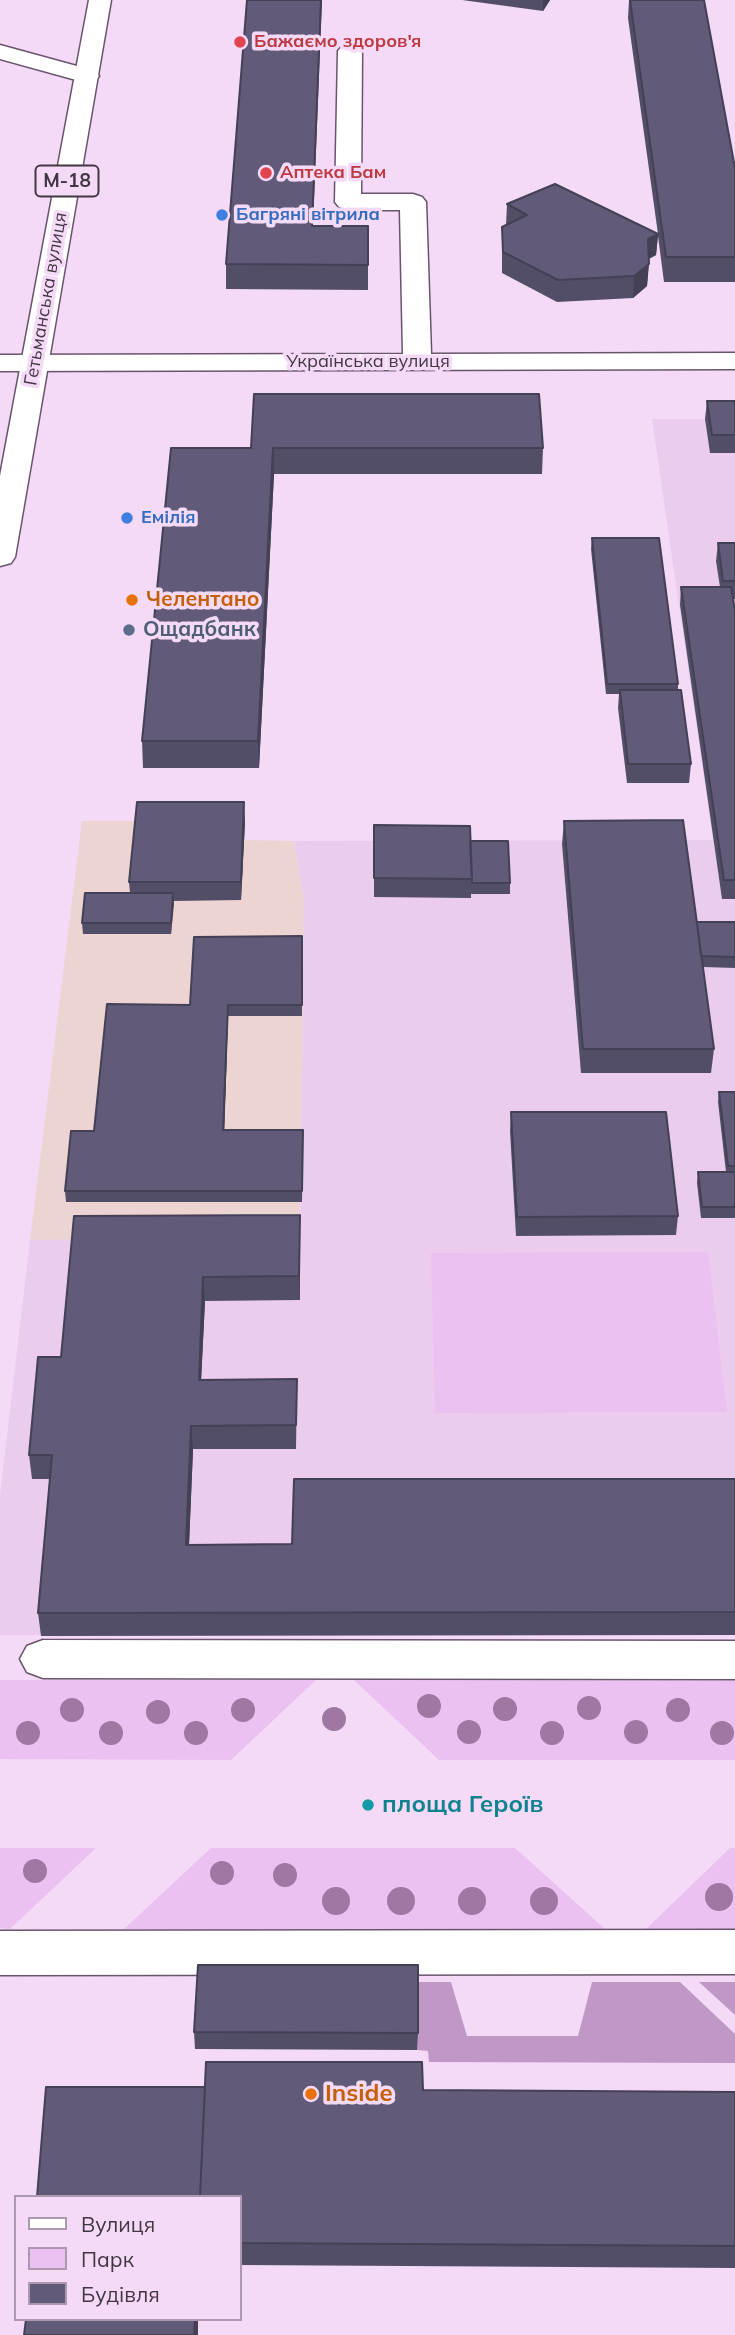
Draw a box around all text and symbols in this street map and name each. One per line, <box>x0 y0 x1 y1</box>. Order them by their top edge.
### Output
place label: Бажаємо здоров'я <box>254 31 421 53</box>
marker: Бажаємо здоров'я <box>232 34 248 50</box>
place label: Аптека Бам <box>280 162 386 184</box>
marker: Аптека Бам <box>258 165 274 181</box>
road number: М-18 <box>36 166 98 196</box>
place label: Багряні вітрила <box>236 204 380 226</box>
marker: Багряні вітрила <box>214 207 230 223</box>
street label: Гетьманська вулиця <box>20 211 72 387</box>
street label: Українська вулиця <box>286 351 450 373</box>
place label: Емілія <box>141 507 195 529</box>
marker: Емілія <box>119 510 135 526</box>
place label: Челентано <box>146 587 260 613</box>
marker: Челентано <box>124 592 140 608</box>
place label: Ощадбанк <box>143 617 256 643</box>
marker: Ощадбанк <box>121 622 137 638</box>
place label: площа Героїв <box>382 1791 543 1819</box>
marker: площа Героїв <box>360 1797 376 1813</box>
place label: Inside <box>325 2080 393 2108</box>
marker: Inside <box>303 2086 319 2102</box>
legend <box>14 2195 242 2321</box>
text: Вулиця <box>81 2211 155 2237</box>
text: Парк <box>81 2246 134 2272</box>
text: Будівля <box>81 2281 160 2307</box>

